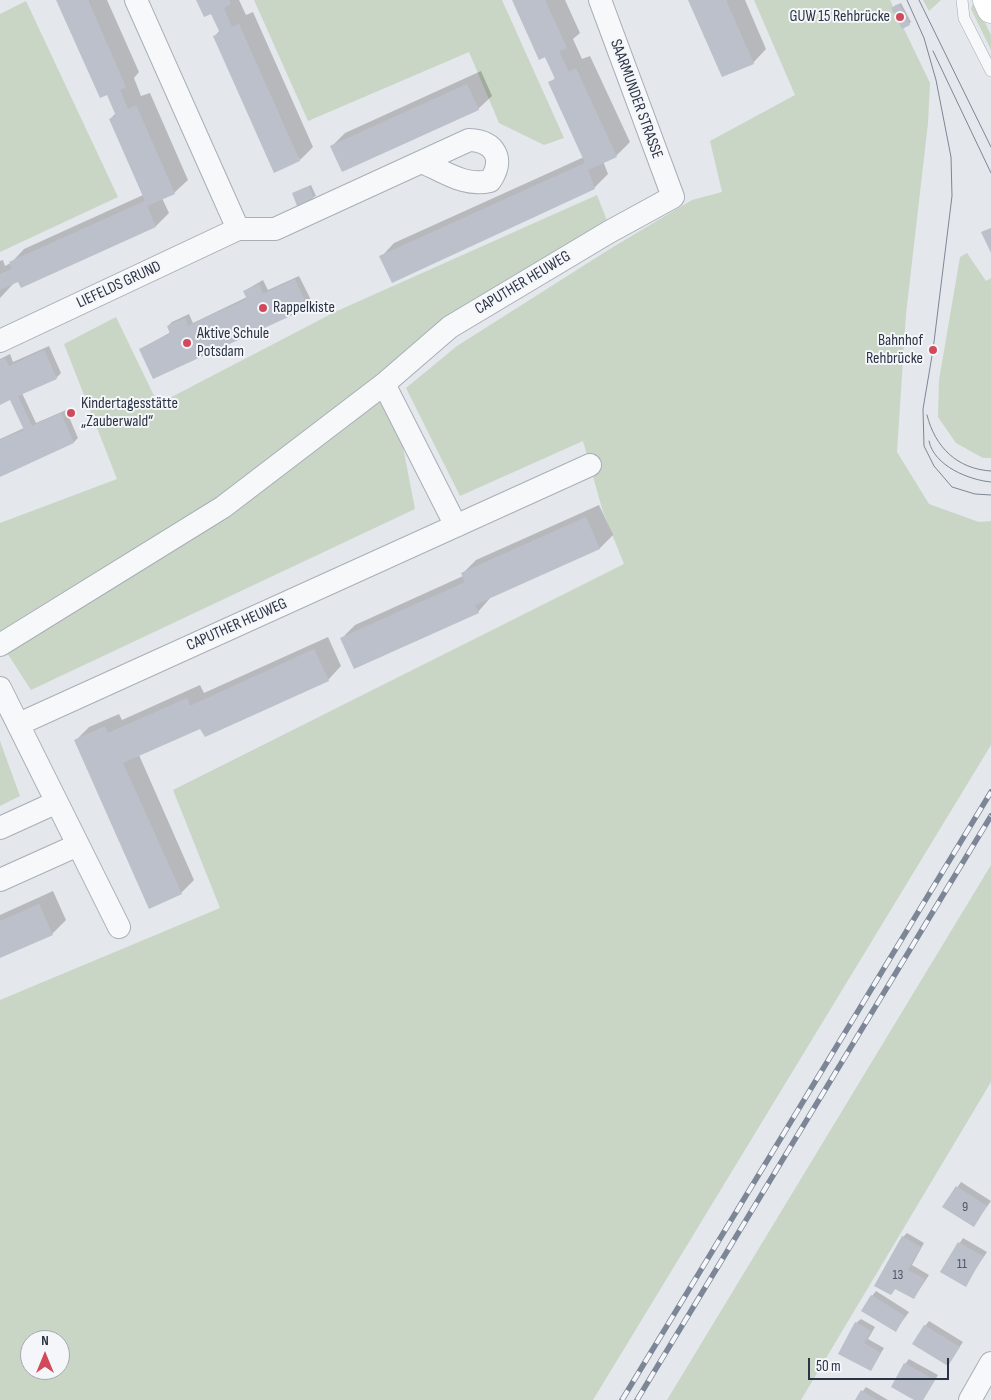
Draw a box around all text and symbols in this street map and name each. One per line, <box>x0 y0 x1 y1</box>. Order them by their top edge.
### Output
place label: GUW 15 Rehbrücke <box>789 7 890 27</box>
marker: GUW 15 Rehbrücke <box>894 11 906 23</box>
street label: SAARMUNDER STRASSE <box>606 37 666 161</box>
street label: CAPUTHER HEUWEG <box>472 247 574 319</box>
street label: LIEFELDS GRUND <box>74 257 164 313</box>
place label: Rappelkiste <box>273 298 335 318</box>
marker: Rappelkiste <box>257 302 269 314</box>
place label: Aktive Schule Potsdam <box>197 324 269 362</box>
place label: Bahnhof Rehbrücke <box>866 331 923 369</box>
marker: Aktive Schule Potsdam <box>181 337 193 349</box>
marker: Bahnhof Rehbrücke <box>927 344 939 356</box>
place label: Kindertagesstätte „Zauberwald“ <box>81 394 178 432</box>
marker: Kindertagesstätte „Zauberwald“ <box>65 407 77 419</box>
street label: CAPUTHER HEUWEG <box>184 594 290 656</box>
house number: 9 <box>962 1199 968 1215</box>
house number: 11 <box>957 1256 967 1272</box>
house number: 13 <box>893 1267 903 1283</box>
north arrow <box>20 1330 70 1380</box>
text: N <box>41 1332 49 1349</box>
scale bar <box>811 1348 952 1380</box>
text: 50 m <box>816 1357 841 1376</box>

